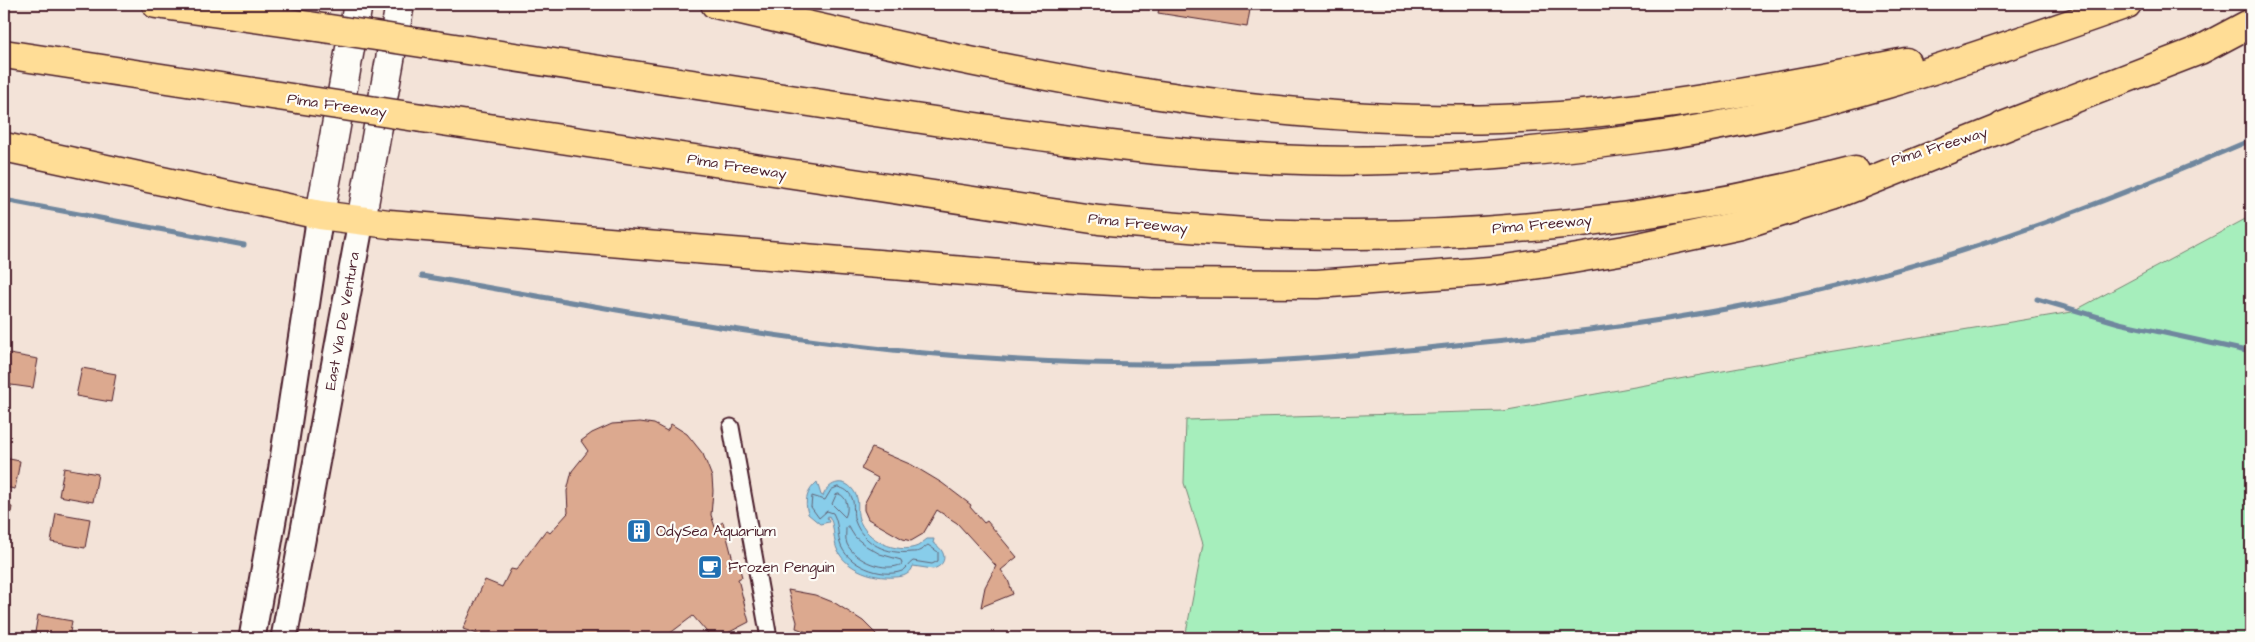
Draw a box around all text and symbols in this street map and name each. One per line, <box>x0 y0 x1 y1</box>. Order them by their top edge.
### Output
street label: Pima Freeway <box>286 88 388 124</box>
street label: Pima Freeway <box>1888 122 1990 172</box>
street label: Pima Freeway <box>686 148 788 186</box>
street label: Pima Freeway <box>1087 208 1189 240</box>
street label: Pima Freeway <box>1491 210 1593 240</box>
street label: East Via De Ventura <box>320 250 365 392</box>
building icon: OdySea Aquarium <box>626 518 652 544</box>
place label: OdySea Aquarium <box>656 521 776 543</box>
cafe icon: Frozen Penguin <box>697 554 723 580</box>
place label: Frozen Penguin <box>728 557 835 579</box>

